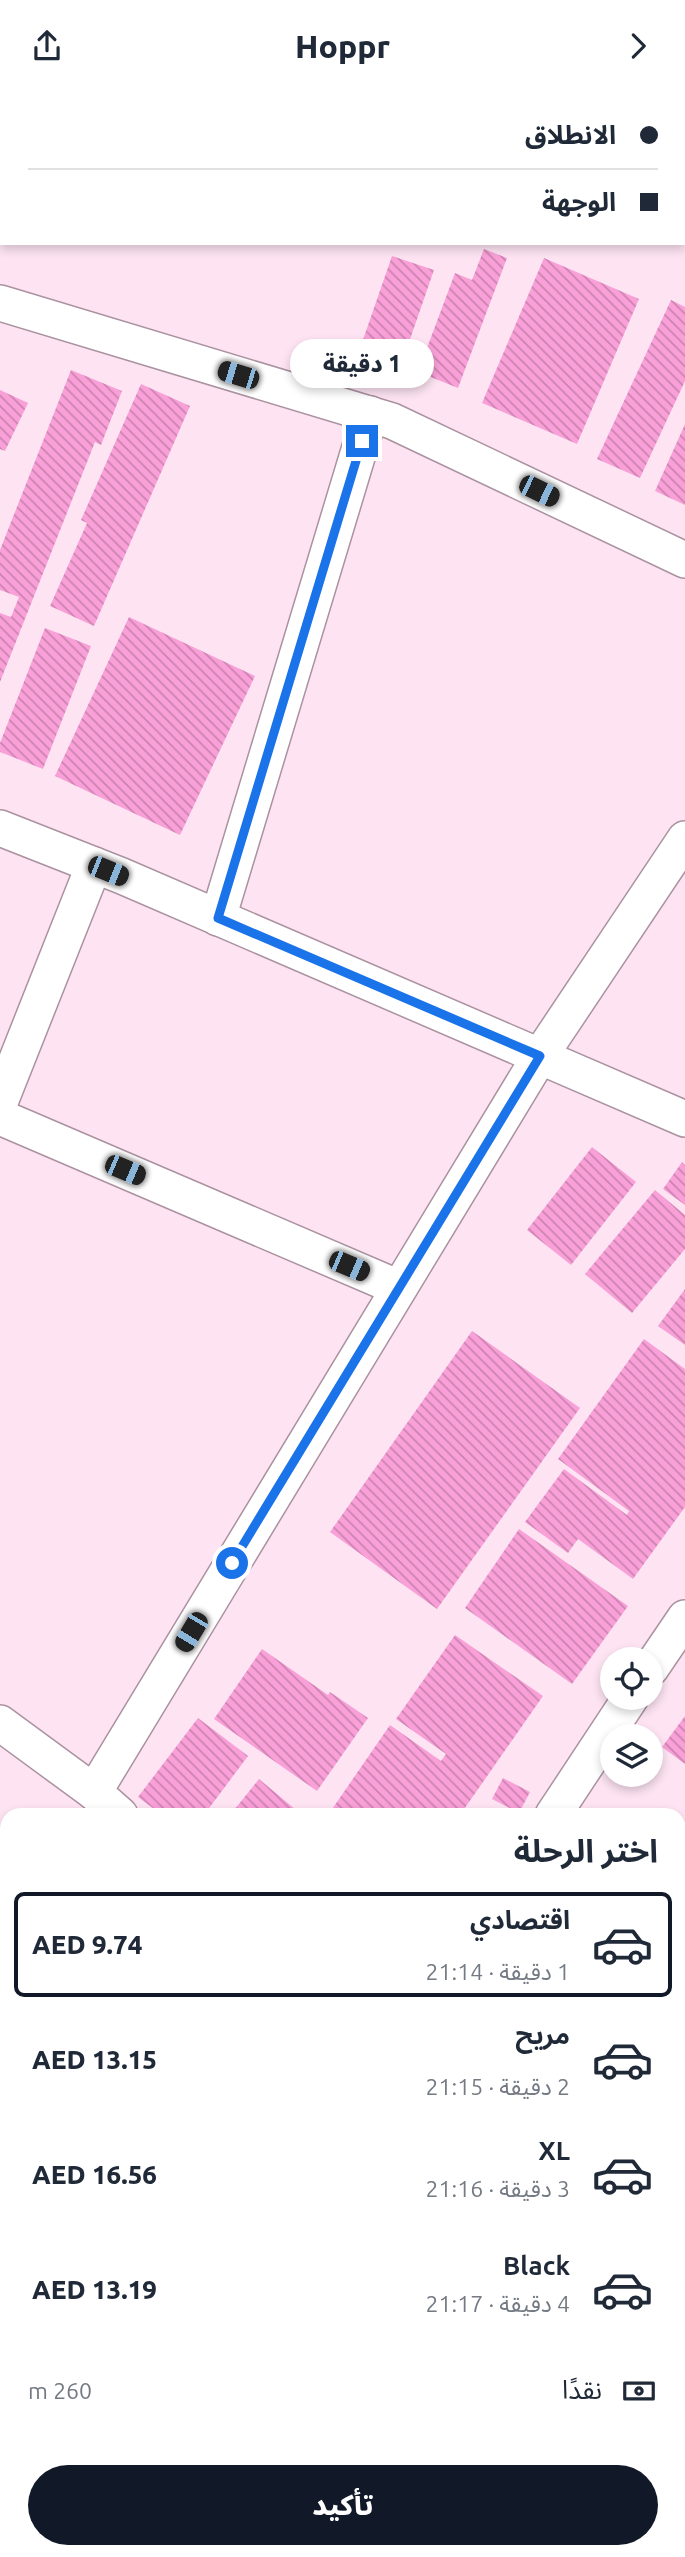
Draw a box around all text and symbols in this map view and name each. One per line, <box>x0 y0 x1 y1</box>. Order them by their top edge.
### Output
icon: share <box>28 27 66 65</box>
icon: forward <box>619 27 657 65</box>
text: Hoppr <box>295 28 390 64</box>
text: الانطلاق <box>525 120 616 149</box>
text: الوجهة <box>542 187 616 216</box>
callout: 1 دقيقة <box>290 339 434 389</box>
text: 1 دقيقة <box>323 351 401 376</box>
car <box>215 359 262 391</box>
route end <box>346 425 378 457</box>
car <box>516 472 563 510</box>
car <box>85 853 132 889</box>
car <box>102 1152 149 1188</box>
car <box>326 1248 373 1284</box>
route start <box>216 1547 248 1579</box>
car <box>172 1609 211 1655</box>
map controls <box>600 1647 663 1787</box>
button: locate <box>600 1647 663 1710</box>
button: layers <box>600 1724 663 1787</box>
text: اختر الرحلة <box>514 1832 658 1868</box>
text: اقتصادي <box>470 1905 570 1934</box>
icon: car <box>591 1913 654 1976</box>
text: AED 9.74 <box>32 1930 142 1959</box>
text: 1 دقيقة · 21:14 <box>426 1959 570 1984</box>
text: مريح <box>515 2020 570 2049</box>
icon: car <box>591 2028 654 2091</box>
text: AED 13.15 <box>32 2045 157 2074</box>
text: 2 دقيقة · 21:15 <box>426 2074 570 2099</box>
text: XL <box>539 2136 570 2165</box>
icon: car <box>591 2143 654 2206</box>
text: AED 16.56 <box>32 2160 157 2189</box>
text: 3 دقيقة · 21:16 <box>426 2176 570 2201</box>
text: Black <box>503 2251 570 2280</box>
icon: car <box>591 2258 654 2321</box>
text: AED 13.19 <box>32 2275 157 2304</box>
text: 4 دقيقة · 21:17 <box>426 2291 570 2316</box>
icon: cash <box>620 2372 658 2410</box>
text: نقدًا <box>562 2375 602 2404</box>
text: 260 m <box>28 2378 92 2403</box>
button: تأكيد <box>28 2465 658 2545</box>

